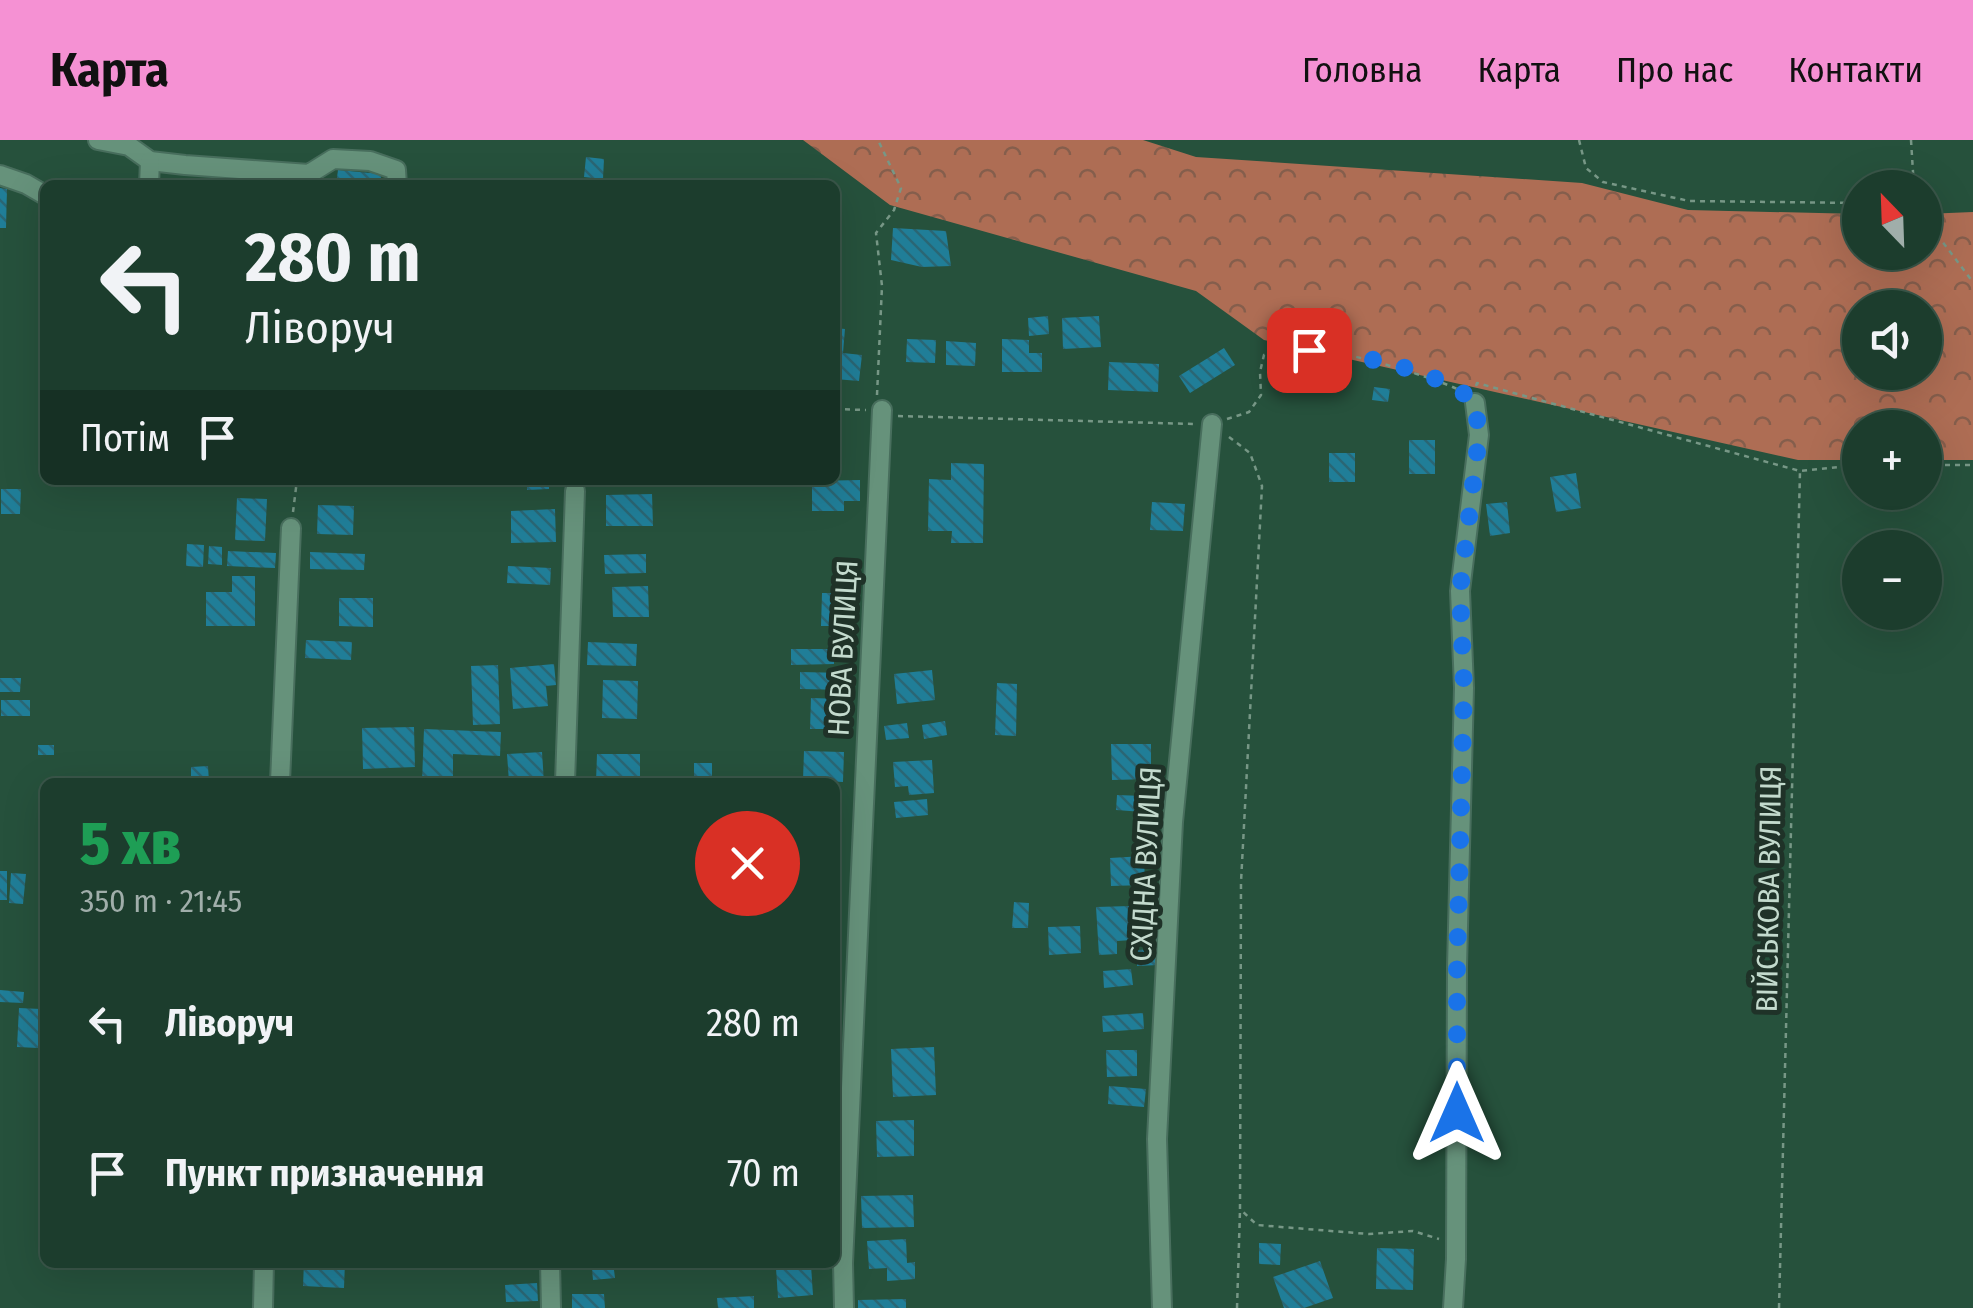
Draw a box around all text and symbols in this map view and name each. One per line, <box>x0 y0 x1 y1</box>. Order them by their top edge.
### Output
text: Карта <box>50 41 169 99</box>
text: Головна <box>1302 49 1422 91</box>
text: Карта <box>1477 49 1561 91</box>
text: Про нас <box>1616 49 1733 91</box>
text: Контакти <box>1788 49 1923 91</box>
north arrow <box>1842 170 1942 270</box>
map controls <box>1842 170 1942 630</box>
text: 280 m <box>245 216 421 300</box>
icon: left <box>80 220 210 350</box>
button: sound <box>1842 290 1942 390</box>
text: Ліворуч <box>245 301 395 355</box>
pin <box>1267 308 1352 393</box>
icon: arrive <box>1282 323 1337 378</box>
icon: arrive <box>190 410 245 465</box>
button: + <box>1842 410 1942 510</box>
text: Потім <box>80 415 170 461</box>
button: − <box>1842 530 1942 630</box>
street label: НОВА ВУЛИЦЯ <box>820 559 866 737</box>
street label: ВІЙСЬКОВА ВУЛИЦЯ <box>1749 765 1789 1013</box>
street label: СХІДНА ВУЛИЦЯ <box>1123 766 1169 962</box>
text: 5 хв <box>80 808 181 880</box>
button: close <box>695 811 800 916</box>
text: 350 m · 21:45 <box>80 882 242 920</box>
icon: left <box>80 996 135 1051</box>
text: Ліворуч <box>165 1000 294 1046</box>
text: 280 m <box>706 1000 800 1046</box>
position arrow <box>1405 1061 1509 1165</box>
icon: arrive <box>80 1146 135 1201</box>
text: Пункт призначення <box>165 1150 484 1196</box>
text: 70 m <box>727 1150 800 1196</box>

